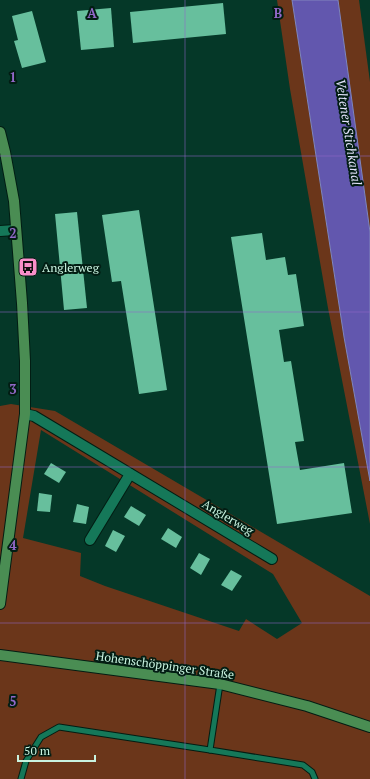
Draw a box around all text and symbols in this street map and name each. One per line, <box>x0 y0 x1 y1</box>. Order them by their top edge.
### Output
text: A <box>87 4 97 22</box>
text: B <box>274 4 282 22</box>
text: 1 <box>9 68 17 86</box>
water label: Veltener Stichkanal <box>332 78 366 187</box>
text: 2 <box>9 224 17 242</box>
bus stop icon: Anglerweg <box>17 256 39 278</box>
place label: Anglerweg <box>42 260 100 275</box>
text: 3 <box>9 380 17 398</box>
street label: Anglerweg <box>200 496 257 538</box>
text: 4 <box>9 536 17 554</box>
street label: Hohenschöppinger Straße <box>95 648 235 682</box>
text: 5 <box>9 692 17 710</box>
scale bar <box>18 737 95 763</box>
text: 50 m <box>24 743 51 758</box>

